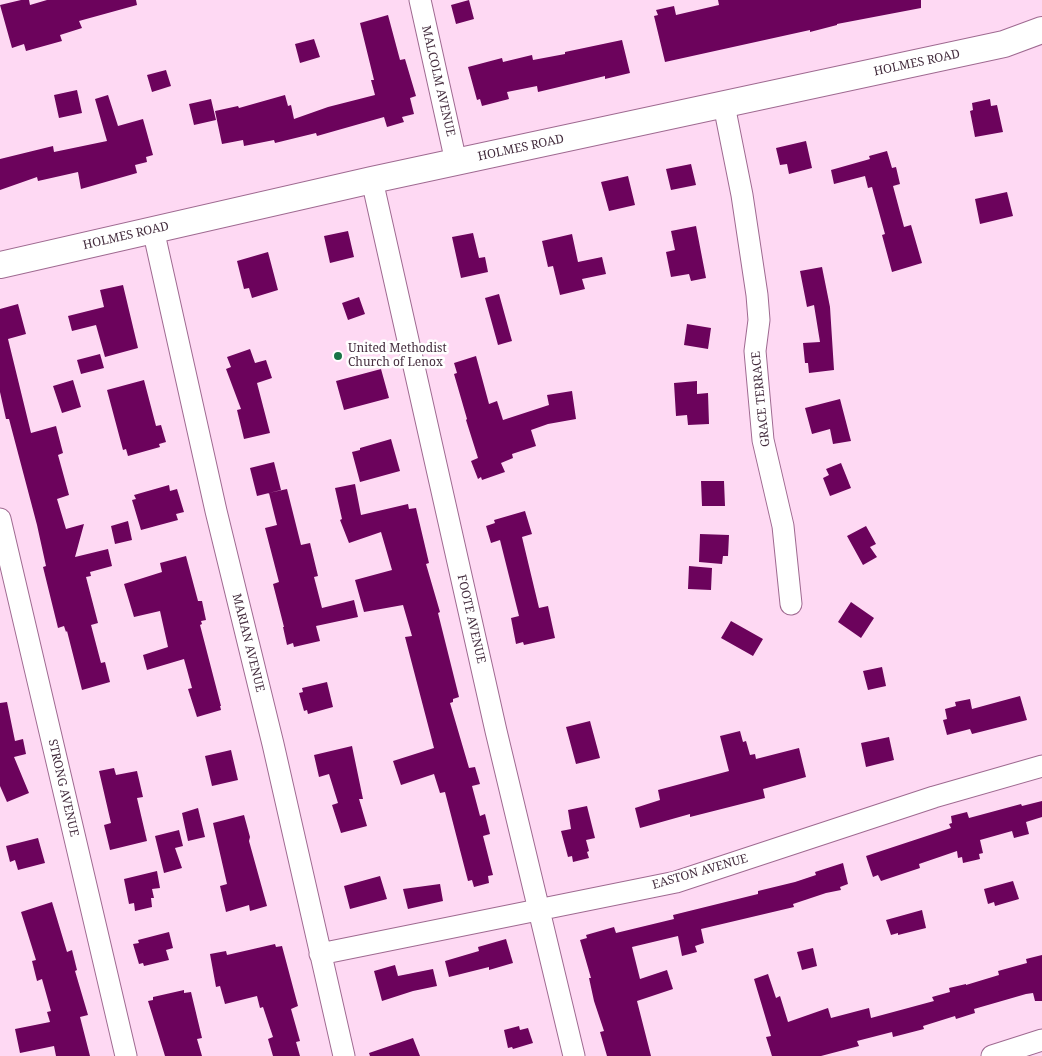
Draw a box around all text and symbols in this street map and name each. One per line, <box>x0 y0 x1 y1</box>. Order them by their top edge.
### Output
street label: MALCOLM AVENUE <box>418 24 458 138</box>
street label: HOLMES ROAD <box>873 47 961 79</box>
street label: HOLMES ROAD <box>477 132 565 164</box>
street label: HOLMES ROAD <box>82 219 170 253</box>
place label: United Methodist Church of Lenox <box>348 342 447 370</box>
marker: United Methodist Church of Lenox <box>332 350 344 362</box>
street label: GRACE TERRACE <box>749 350 773 448</box>
street label: FOOTE AVENUE <box>454 573 488 665</box>
street label: MARIAN AVENUE <box>229 592 267 694</box>
street label: STRONG AVENUE <box>45 738 81 838</box>
street label: EASTON AVENUE <box>651 851 749 893</box>

